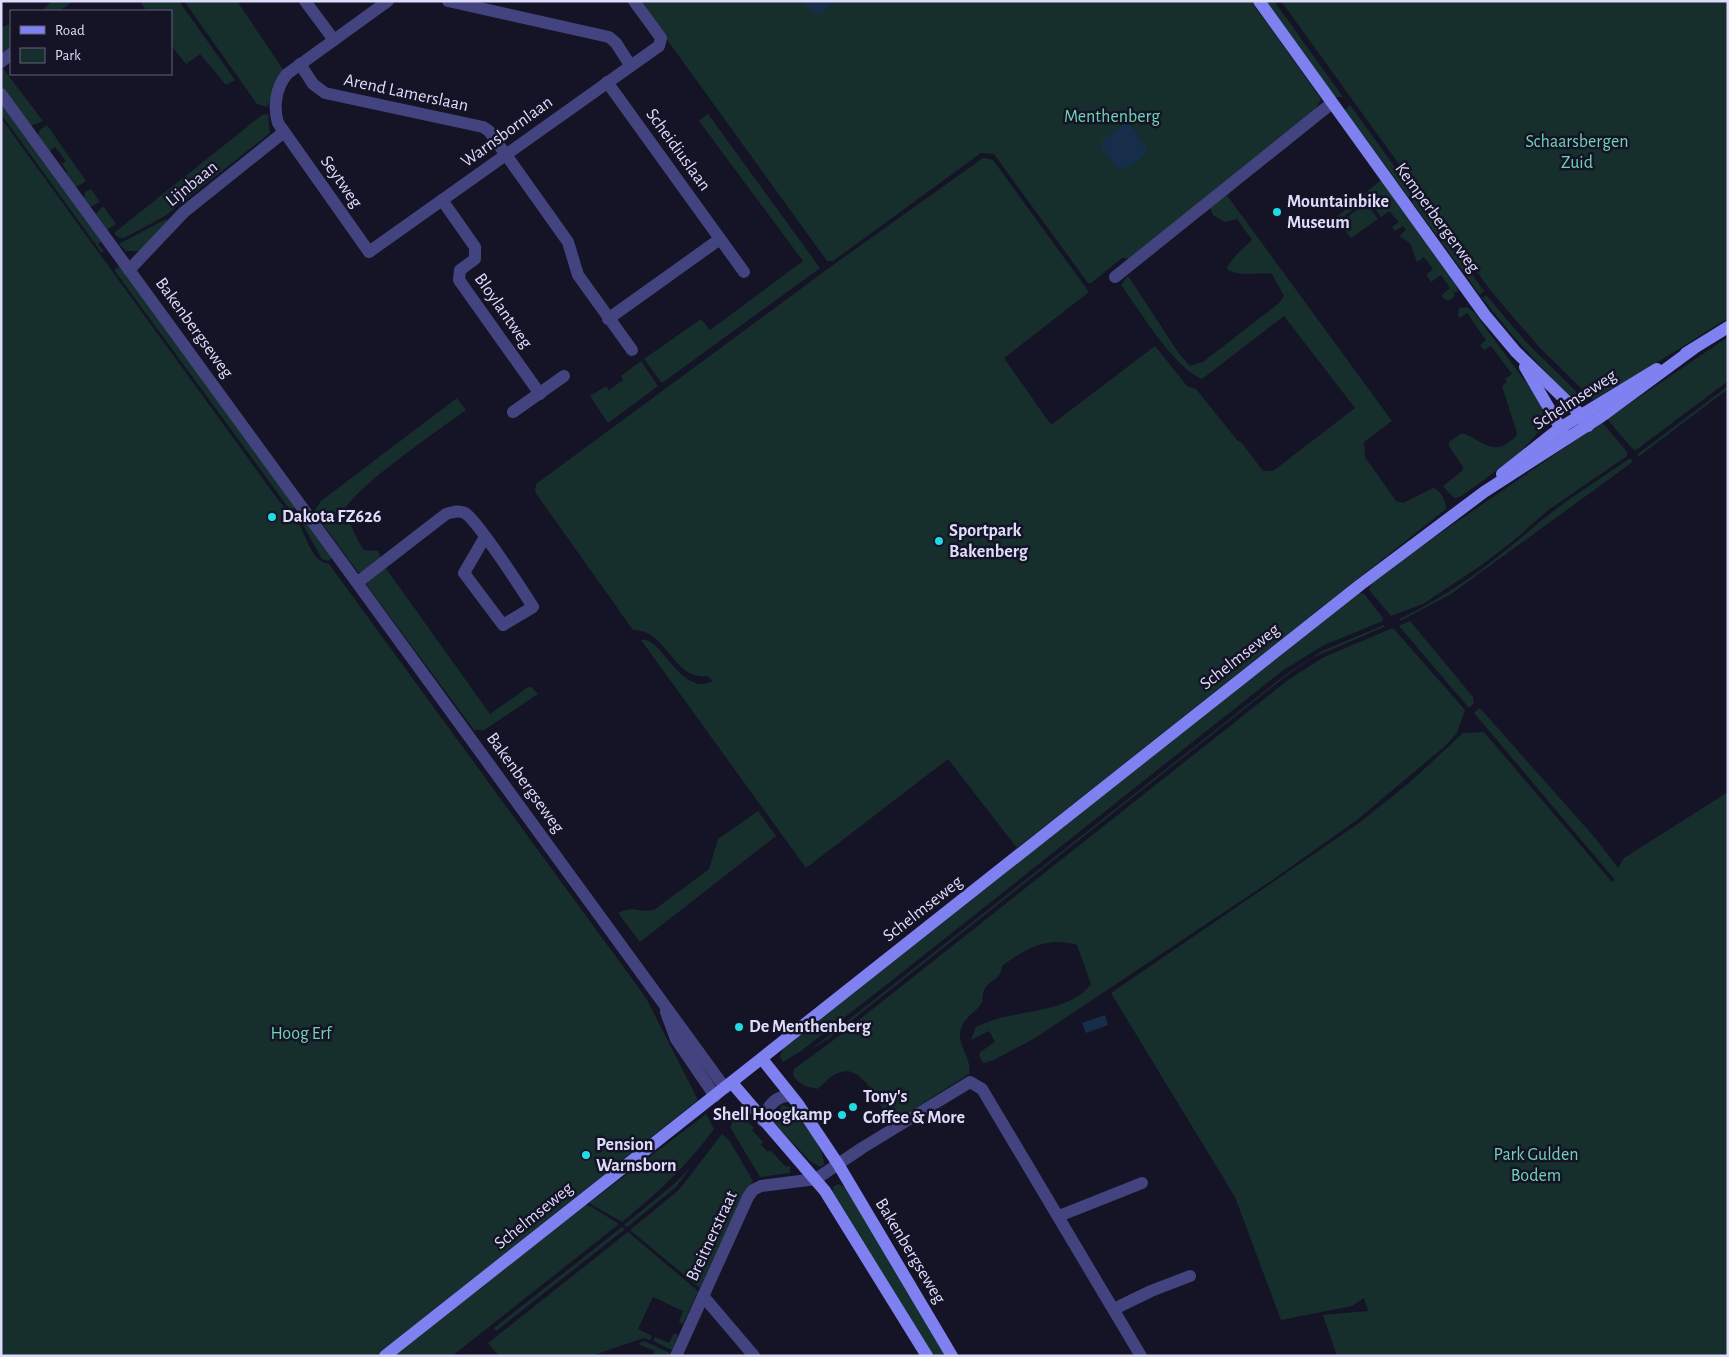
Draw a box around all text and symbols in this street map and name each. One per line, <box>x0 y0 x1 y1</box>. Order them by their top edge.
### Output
legend <box>10 10 172 75</box>
text: Road <box>55 23 85 38</box>
text: Park <box>55 48 81 63</box>
street label: Arend Lamerslaan <box>342 71 470 115</box>
street label: Warnsbornlaan <box>458 93 556 171</box>
street label: Scheidiuslaan <box>642 106 714 194</box>
park label: Menthenberg <box>1064 108 1160 126</box>
park label: Schaarsbergen Zuid <box>1525 133 1629 172</box>
street label: Seytweg <box>317 153 365 211</box>
street label: Lijnbaan <box>163 158 221 210</box>
street label: Kemperbergerweg <box>1391 160 1483 276</box>
place label: Mountainbike Museum <box>1287 193 1389 232</box>
marker: Mountainbike Museum <box>1271 206 1283 218</box>
street label: Bloylantweg <box>471 270 535 352</box>
street label: Bakenbergseweg <box>152 274 236 382</box>
street label: Schelmseweg <box>1530 366 1620 433</box>
place label: Dakota FZ626 <box>282 508 382 526</box>
marker: Dakota FZ626 <box>266 511 278 523</box>
place label: Sportpark Bakenberg <box>949 522 1029 561</box>
marker: Sportpark Bakenberg <box>933 535 945 547</box>
street label: Schelmseweg <box>1197 620 1283 693</box>
street label: Bakenbergseweg <box>483 729 567 837</box>
street label: Schelmseweg <box>880 872 966 945</box>
place label: De Menthenberg <box>749 1018 872 1036</box>
marker: De Menthenberg <box>733 1021 745 1033</box>
park label: Hoog Erf <box>270 1025 333 1043</box>
place label: Tony's Coffee & More <box>863 1088 965 1127</box>
marker: Tony's Coffee & More <box>847 1101 859 1113</box>
place label: Shell Hoogkamp <box>713 1106 832 1124</box>
marker: Shell Hoogkamp <box>836 1109 848 1121</box>
place label: Pension Warnsborn <box>596 1136 676 1175</box>
park label: Park Gulden Bodem <box>1493 1146 1579 1185</box>
marker: Pension Warnsborn <box>580 1149 592 1161</box>
street label: Schelmseweg <box>491 1179 577 1253</box>
street label: Breitnerstraat <box>683 1188 741 1284</box>
street label: Bakenbergseweg <box>872 1195 949 1307</box>

